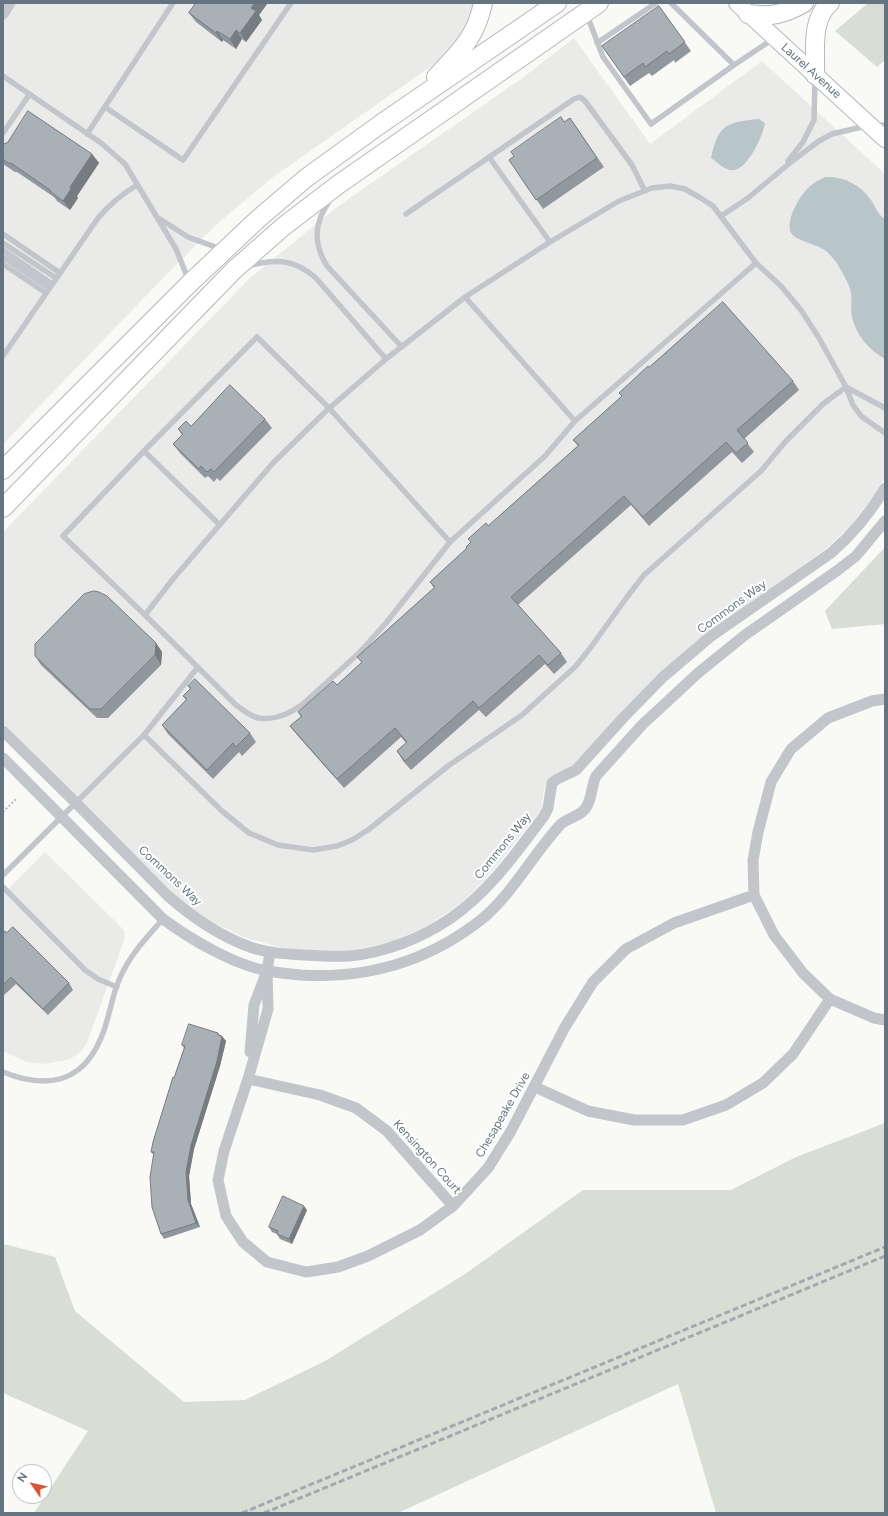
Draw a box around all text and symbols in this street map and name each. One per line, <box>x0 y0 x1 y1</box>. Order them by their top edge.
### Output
street label: Laurel Avenue <box>778 40 844 102</box>
street label: Commons Way <box>695 577 769 637</box>
street label: Commons Way <box>472 810 534 882</box>
street label: Commons Way <box>135 843 205 909</box>
street label: Chesapeake Drive <box>473 1070 533 1160</box>
street label: Kensington Court <box>390 1117 464 1197</box>
north arrow <box>12 1464 52 1504</box>
text: N <box>15 1470 30 1485</box>

